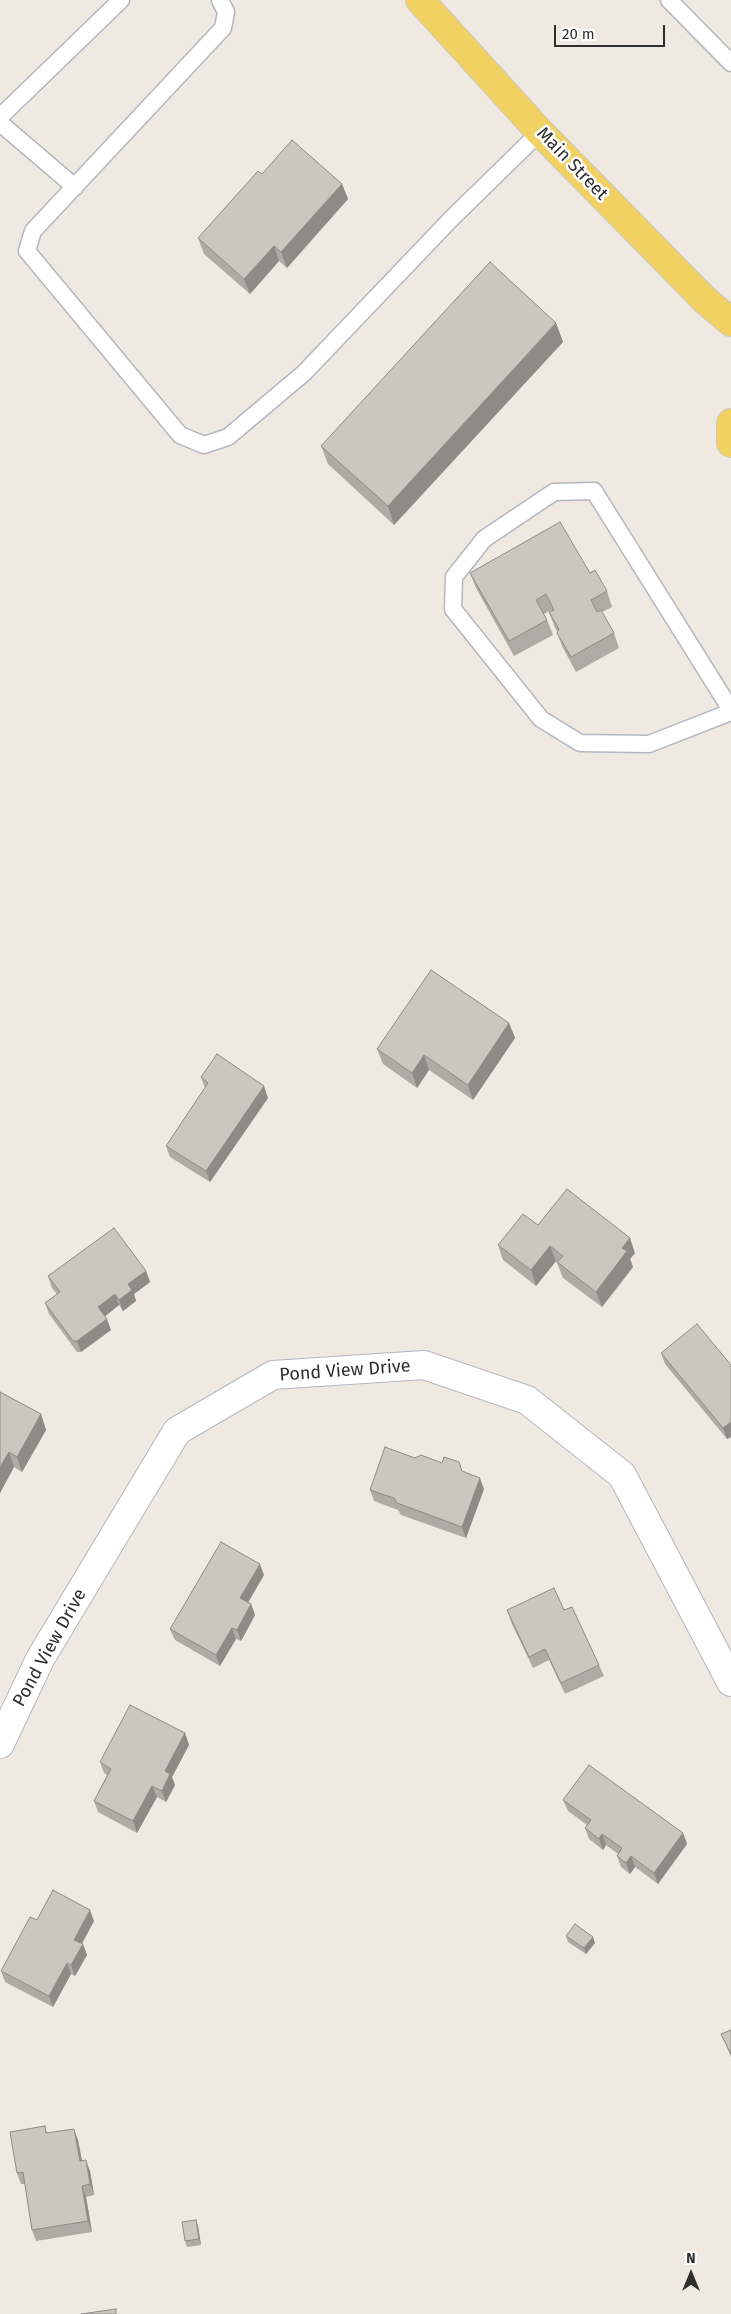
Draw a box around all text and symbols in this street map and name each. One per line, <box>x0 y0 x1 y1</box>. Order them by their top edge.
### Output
scale bar <box>556 15 667 47</box>
text: 20 m <box>562 25 595 43</box>
street label: Main Street <box>532 123 612 205</box>
street label: Pond View Drive <box>279 1356 411 1386</box>
street label: Pond View Drive <box>9 1585 91 1711</box>
north arrow <box>666 2249 716 2299</box>
text: N <box>686 2250 696 2267</box>

